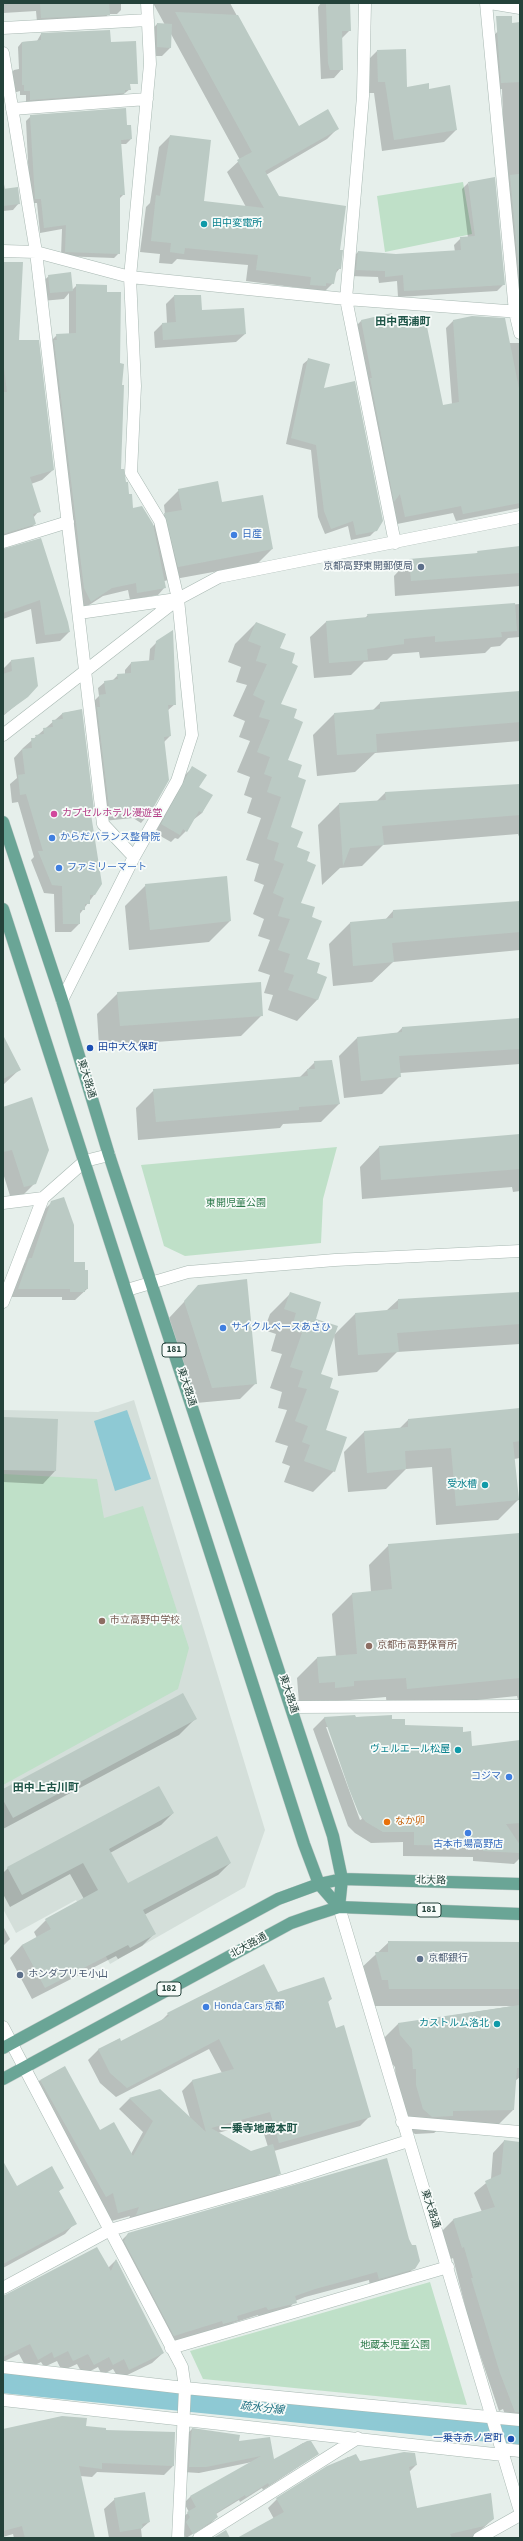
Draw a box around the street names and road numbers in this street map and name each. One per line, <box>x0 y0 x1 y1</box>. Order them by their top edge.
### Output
street label: 東大路通 <box>74 1058 98 1100</box>
road number: 181 <box>162 1343 186 1357</box>
street label: 東大路通 <box>174 1366 198 1408</box>
street label: 東大路通 <box>276 1673 300 1715</box>
street label: 北大路 <box>416 1874 446 1888</box>
road number: 181 <box>417 1903 441 1917</box>
street label: 北大路通 <box>229 1931 269 1961</box>
road number: 182 <box>157 1982 181 1996</box>
street label: 東大路通 <box>418 2188 442 2230</box>

